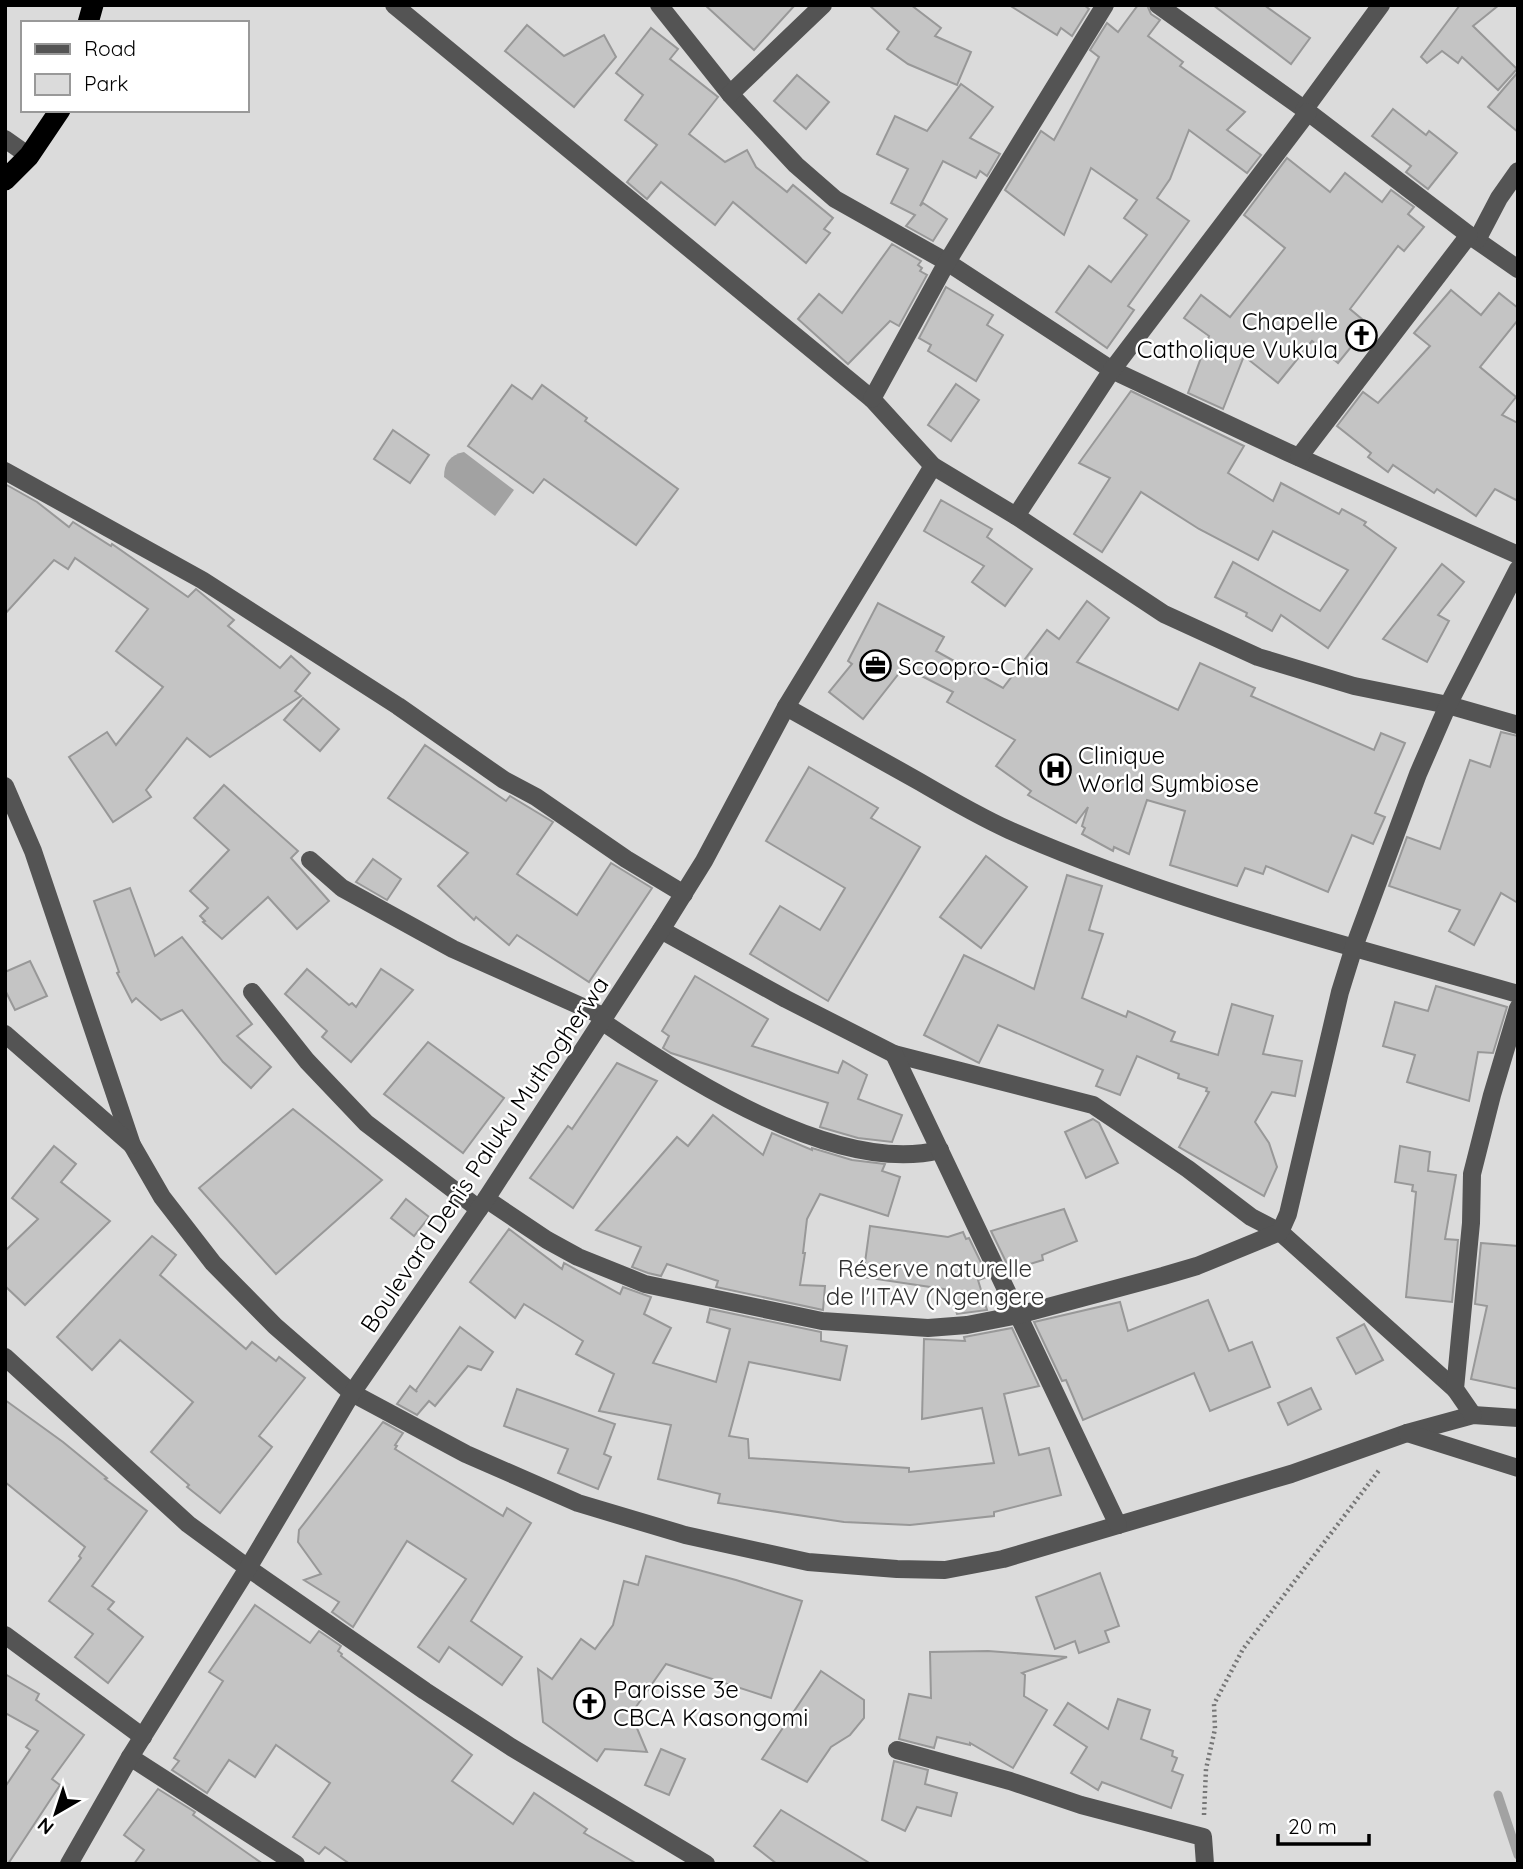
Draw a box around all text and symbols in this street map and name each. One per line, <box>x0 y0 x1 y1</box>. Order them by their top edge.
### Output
legend <box>21 21 248 112</box>
text: Road <box>84 35 136 61</box>
text: Park <box>84 70 128 96</box>
place label: Chapelle Catholique Vukula <box>1137 306 1338 364</box>
church icon: Chapelle Catholique Vukula <box>1344 318 1378 352</box>
office icon: Scoopro-Chia <box>858 649 892 683</box>
place label: Scoopro-Chia <box>898 651 1049 681</box>
place label: Clinique World Symbiose <box>1078 740 1259 798</box>
hospital icon: Clinique World Symbiose <box>1038 752 1072 786</box>
street label: Boulevard Denis Paluku Muthogherwa <box>353 970 615 1338</box>
park label: Réserve naturelle de l'ITAV (Ngengere <box>826 1253 1044 1311</box>
place label: Paroisse 3e CBCA Kasongomi <box>613 1674 808 1732</box>
church icon: Paroisse 3e CBCA Kasongomi <box>573 1686 607 1720</box>
north arrow <box>21 1778 91 1848</box>
scale bar <box>1278 1802 1369 1846</box>
text: N <box>32 1812 58 1840</box>
text: 20 m <box>1288 1813 1337 1839</box>

